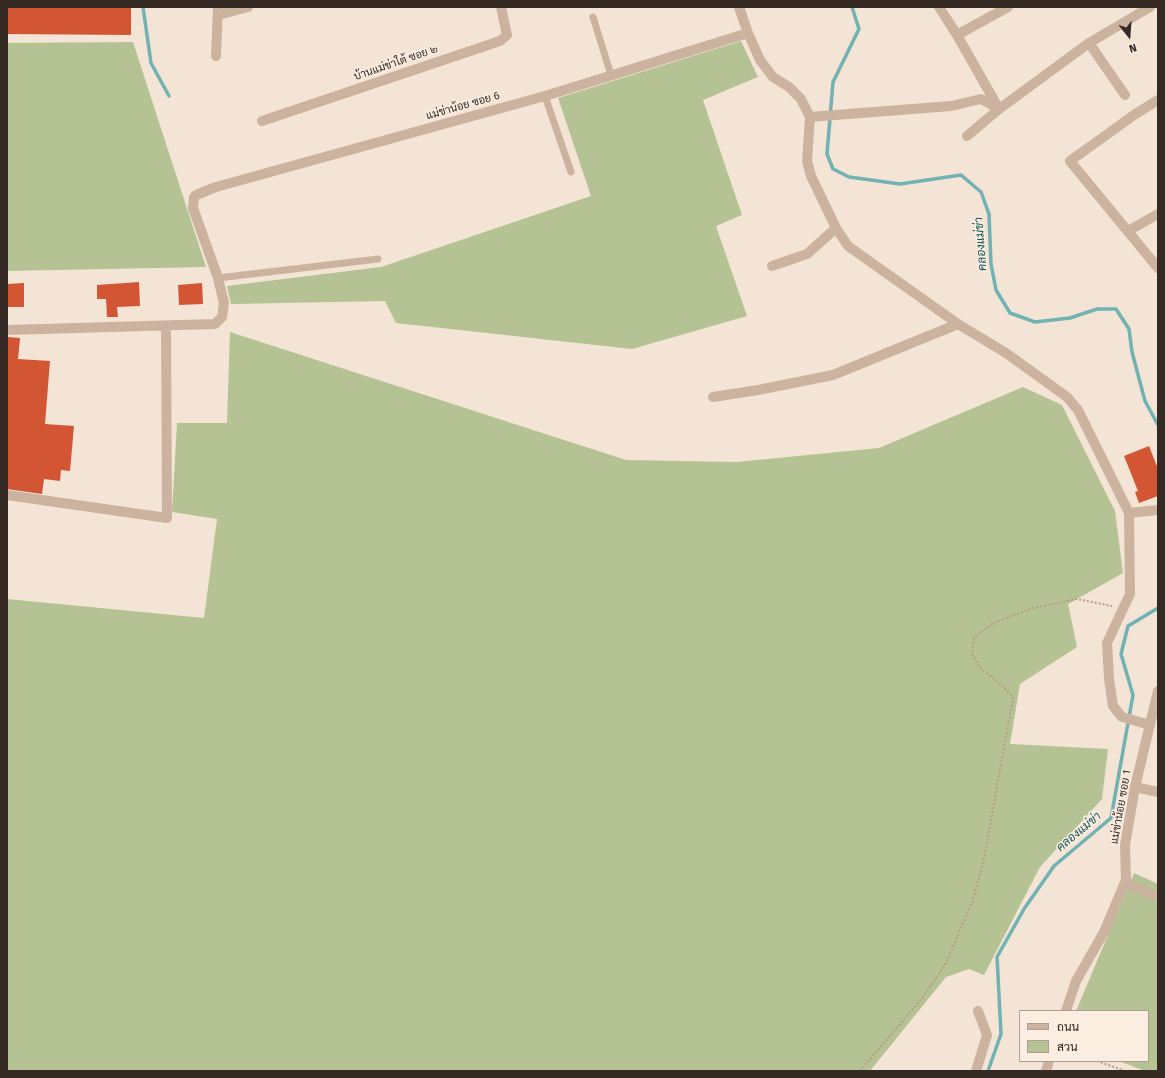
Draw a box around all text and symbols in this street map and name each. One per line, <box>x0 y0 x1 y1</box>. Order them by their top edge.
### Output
north arrow <box>1109 16 1149 56</box>
text: N <box>1127 41 1138 55</box>
street label: บ้านแม่ข่าใต้ ซอย ๒ <box>352 42 440 84</box>
street label: แม่ข่าน้อย ซอย 6 <box>425 89 501 123</box>
water label: คลองแม่ข่า <box>972 217 990 271</box>
street label: แม่ข่าน้อย ซอย 1 <box>1108 769 1134 845</box>
water label: คลองแม่ข่า <box>1054 809 1104 855</box>
legend <box>1019 1010 1149 1062</box>
text: ถนน <box>1057 1020 1079 1034</box>
text: สวน <box>1057 1040 1078 1054</box>

